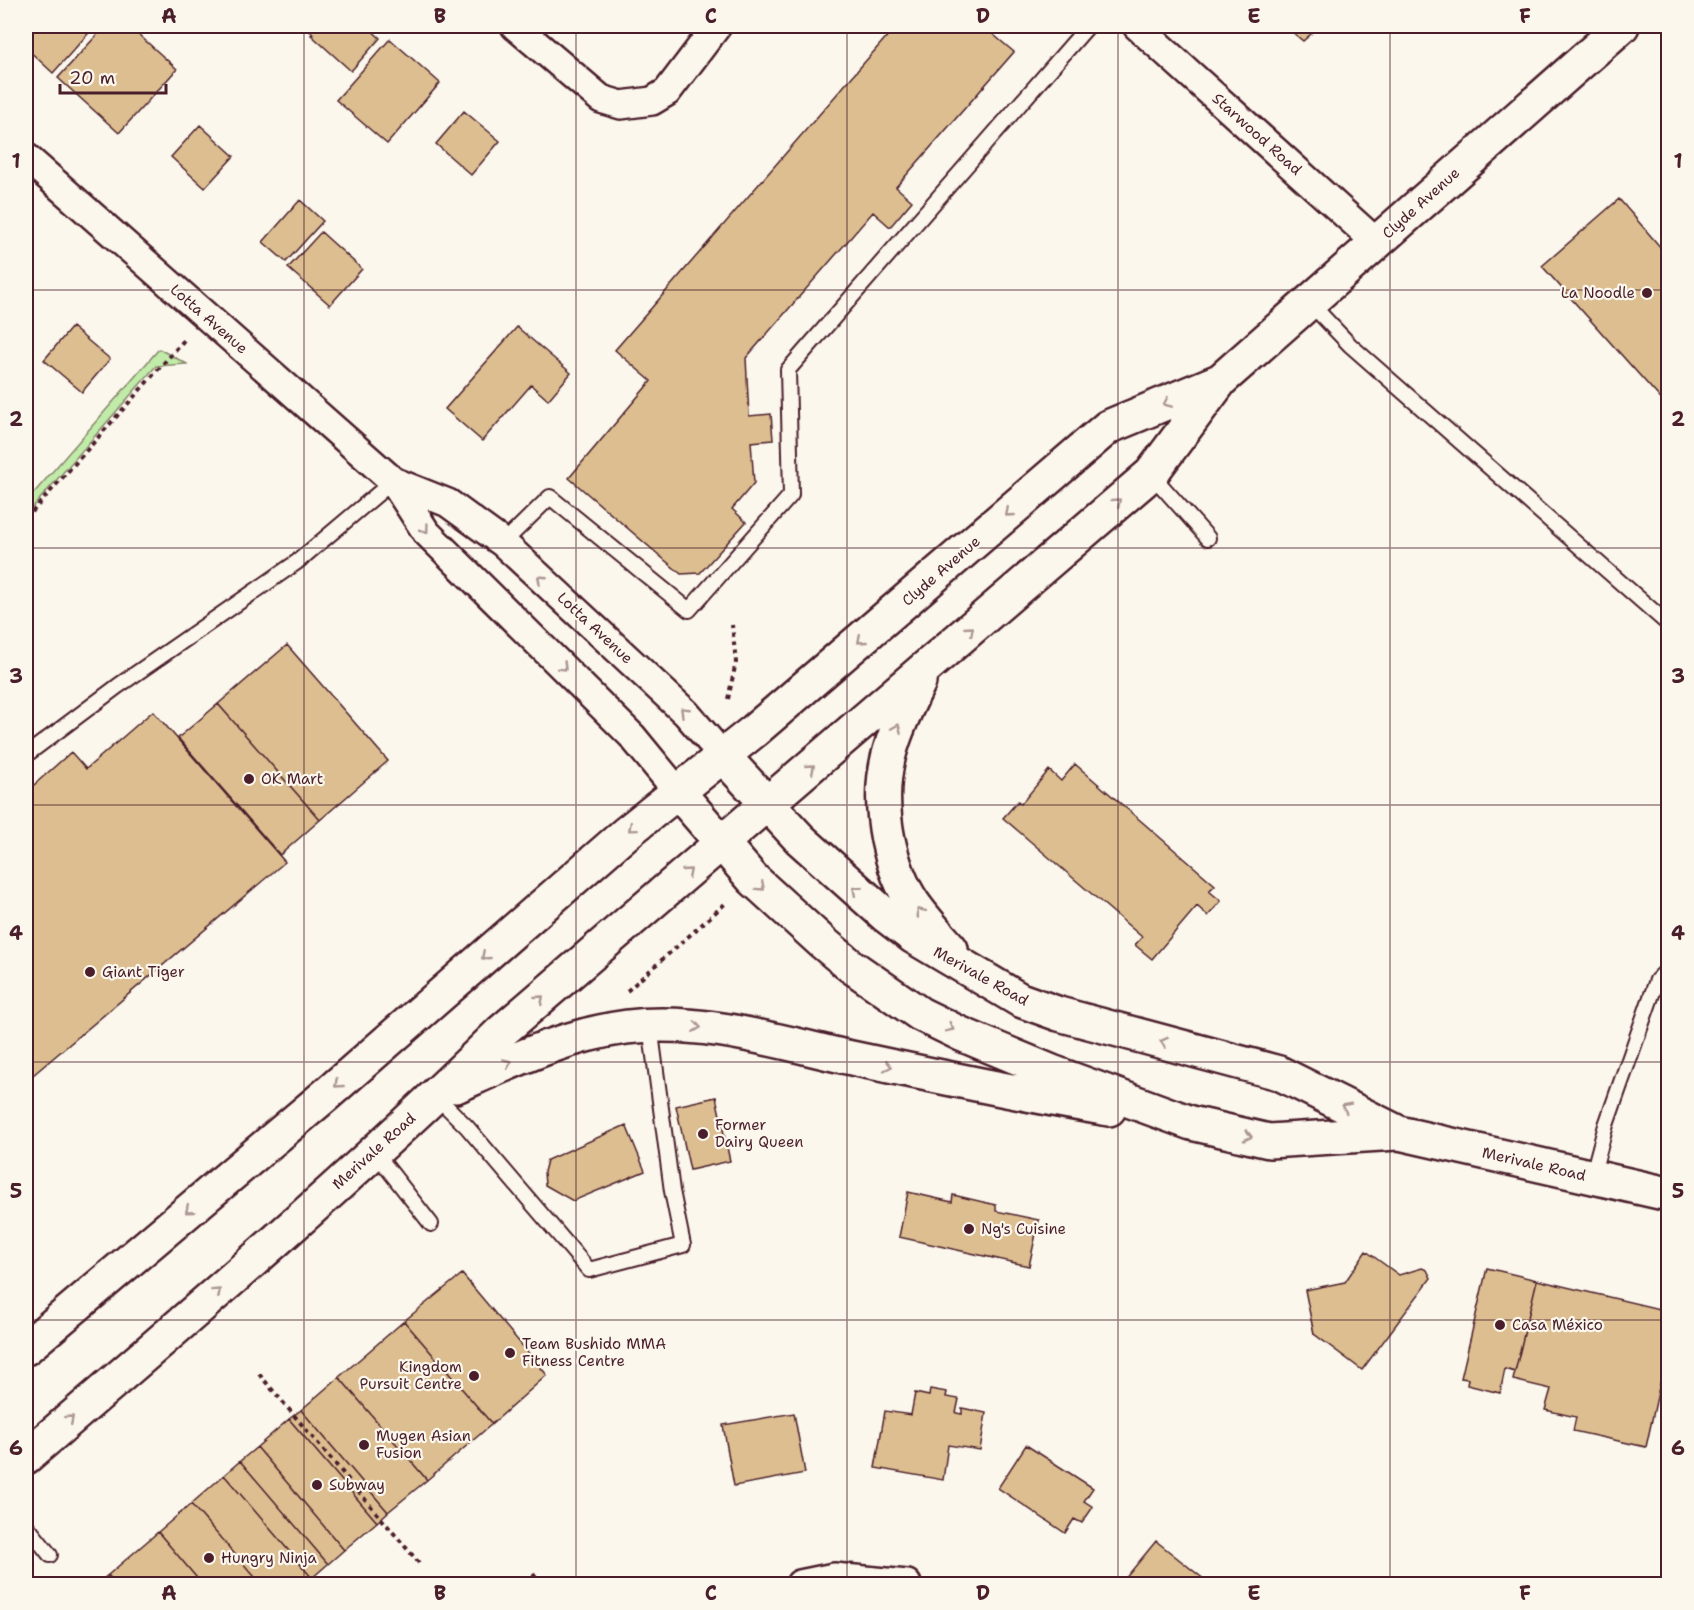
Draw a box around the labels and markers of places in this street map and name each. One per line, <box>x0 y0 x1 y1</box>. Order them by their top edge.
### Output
place label: La Noodle <box>1561 283 1635 303</box>
marker: La Noodle <box>1640 286 1654 300</box>
place label: OK Mart <box>261 769 323 789</box>
marker: OK Mart <box>242 772 256 786</box>
place label: Giant Tiger <box>102 962 185 982</box>
marker: Giant Tiger <box>83 965 97 979</box>
place label: Former Dairy Queen <box>715 1115 804 1152</box>
marker: Former Dairy Queen <box>696 1127 710 1141</box>
place label: Ng's Cuisine <box>981 1219 1066 1239</box>
marker: Ng's Cuisine <box>962 1222 976 1236</box>
place label: Casa México <box>1512 1315 1603 1335</box>
marker: Casa México <box>1493 1318 1507 1332</box>
place label: Team Bushido MMA Fitness Centre <box>522 1334 666 1371</box>
marker: Team Bushido MMA Fitness Centre <box>503 1346 517 1360</box>
place label: Kingdom Pursuit Centre <box>360 1357 462 1394</box>
marker: Kingdom Pursuit Centre <box>467 1369 481 1383</box>
place label: Mugen Asian Fusion <box>376 1426 471 1463</box>
marker: Mugen Asian Fusion <box>357 1438 371 1452</box>
place label: Subway <box>329 1475 385 1495</box>
marker: Subway <box>310 1478 324 1492</box>
place label: Hungry Ninja <box>221 1548 317 1568</box>
marker: Hungry Ninja <box>202 1551 216 1565</box>

